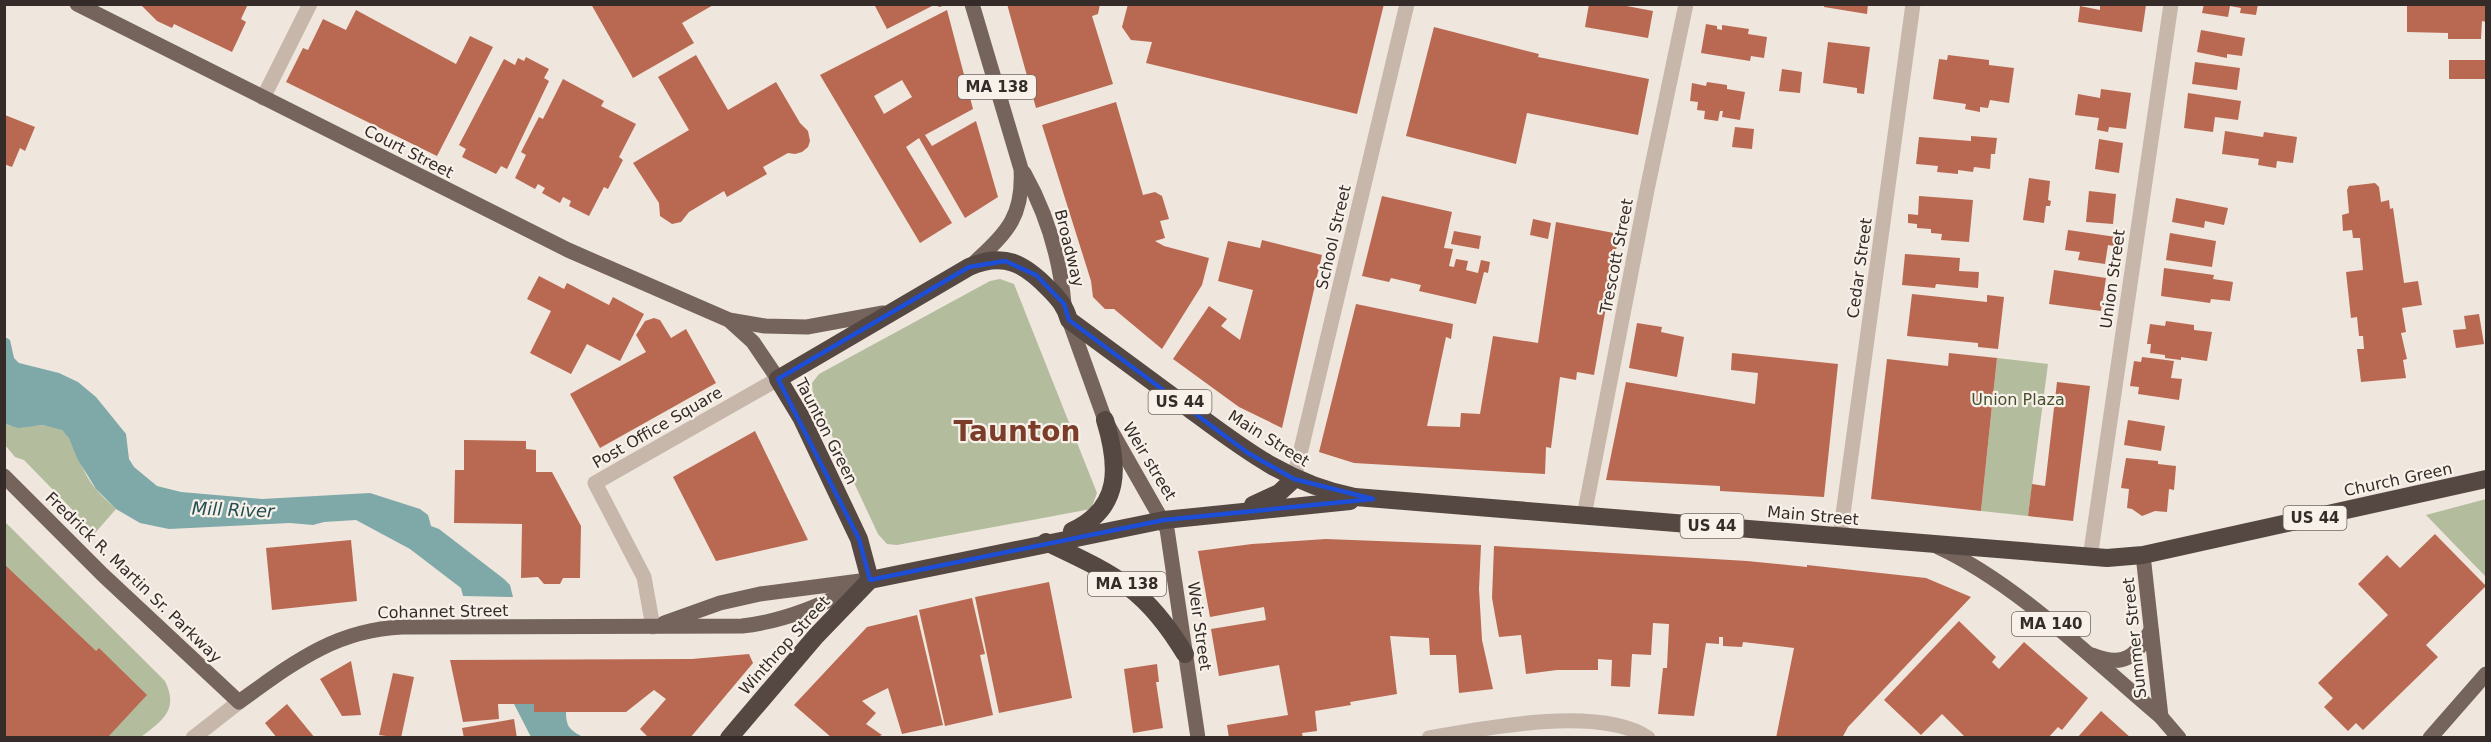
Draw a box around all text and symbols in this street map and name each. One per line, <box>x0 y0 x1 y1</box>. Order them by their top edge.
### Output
road number: MA 138 <box>958 75 1036 99</box>
street label: Court Street <box>361 121 457 182</box>
street label: School Street <box>1312 183 1355 291</box>
street label: Trescott Street <box>1596 197 1637 316</box>
street label: Broadway <box>1051 207 1088 289</box>
street label: Cedar Street <box>1843 217 1876 320</box>
street label: Union Street <box>2096 228 2129 330</box>
street label: Taunton Green <box>791 374 862 488</box>
street label: Post Office Square <box>589 383 726 472</box>
road number: US 44 <box>1148 390 1212 414</box>
park label: Union Plaza <box>1971 390 2065 409</box>
street label: Main Street <box>1225 406 1313 471</box>
district label: Taunton <box>954 415 1080 448</box>
street label: Weir street <box>1119 419 1180 504</box>
street label: Church Green <box>2342 459 2454 500</box>
street label: Fredrick R. Martin Sr. Parkway <box>42 488 226 667</box>
water label: Mill River <box>191 498 276 521</box>
street label: Main Street <box>1766 502 1860 529</box>
road number: US 44 <box>2284 506 2346 530</box>
road number: US 44 <box>1680 514 1744 538</box>
road number: MA 138 <box>1088 572 1166 596</box>
street label: Summer Street <box>2119 576 2150 699</box>
street label: Weir Street <box>1184 580 1215 672</box>
street label: Winthrop Street <box>735 592 834 699</box>
street label: Cohannet Street <box>377 601 509 622</box>
road number: MA 140 <box>2012 612 2090 636</box>

